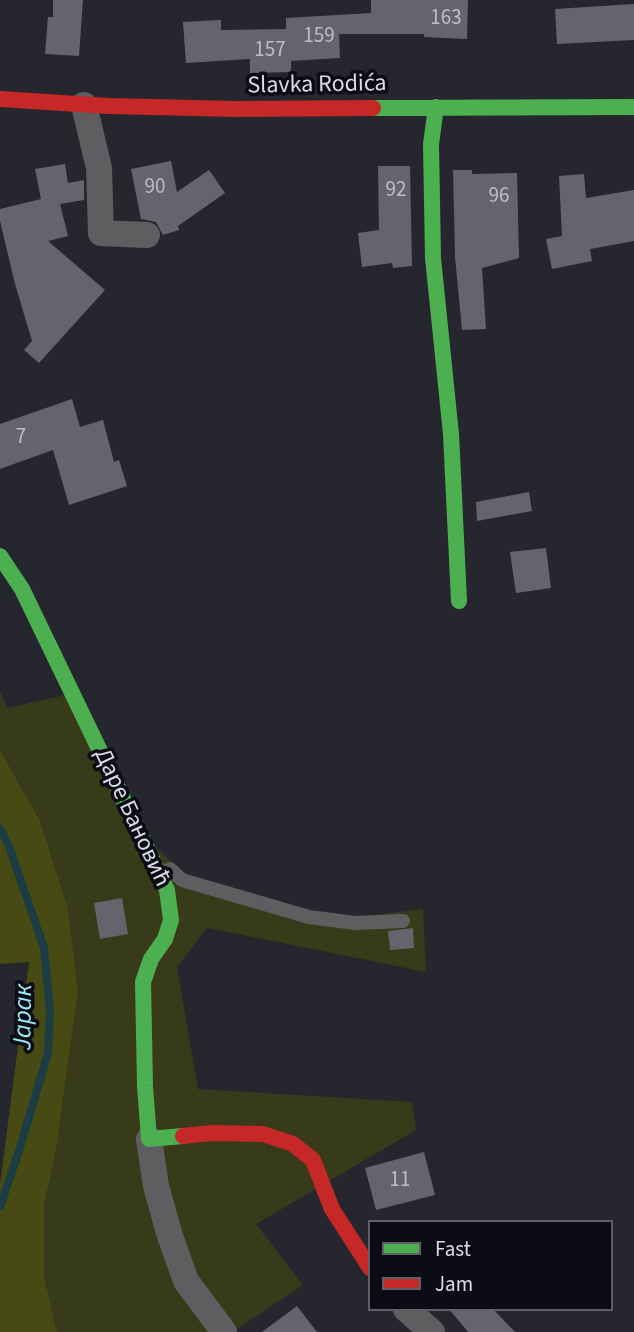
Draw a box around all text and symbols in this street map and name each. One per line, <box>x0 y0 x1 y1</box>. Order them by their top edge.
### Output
house number: 163 <box>430 6 462 32</box>
house number: 159 <box>303 24 335 50</box>
house number: 157 <box>254 38 286 64</box>
street label: Slavka Rodića <box>247 70 387 102</box>
house number: 90 <box>145 175 165 201</box>
house number: 92 <box>386 178 406 204</box>
house number: 96 <box>489 184 509 210</box>
house number: 7 <box>16 425 26 451</box>
street label: Даре Бановић <box>87 744 175 892</box>
water label: Јарак <box>9 984 41 1050</box>
house number: 11 <box>390 1168 410 1194</box>
legend <box>368 1220 613 1311</box>
text: Fast <box>435 1234 471 1264</box>
text: Jam <box>435 1269 473 1299</box>

